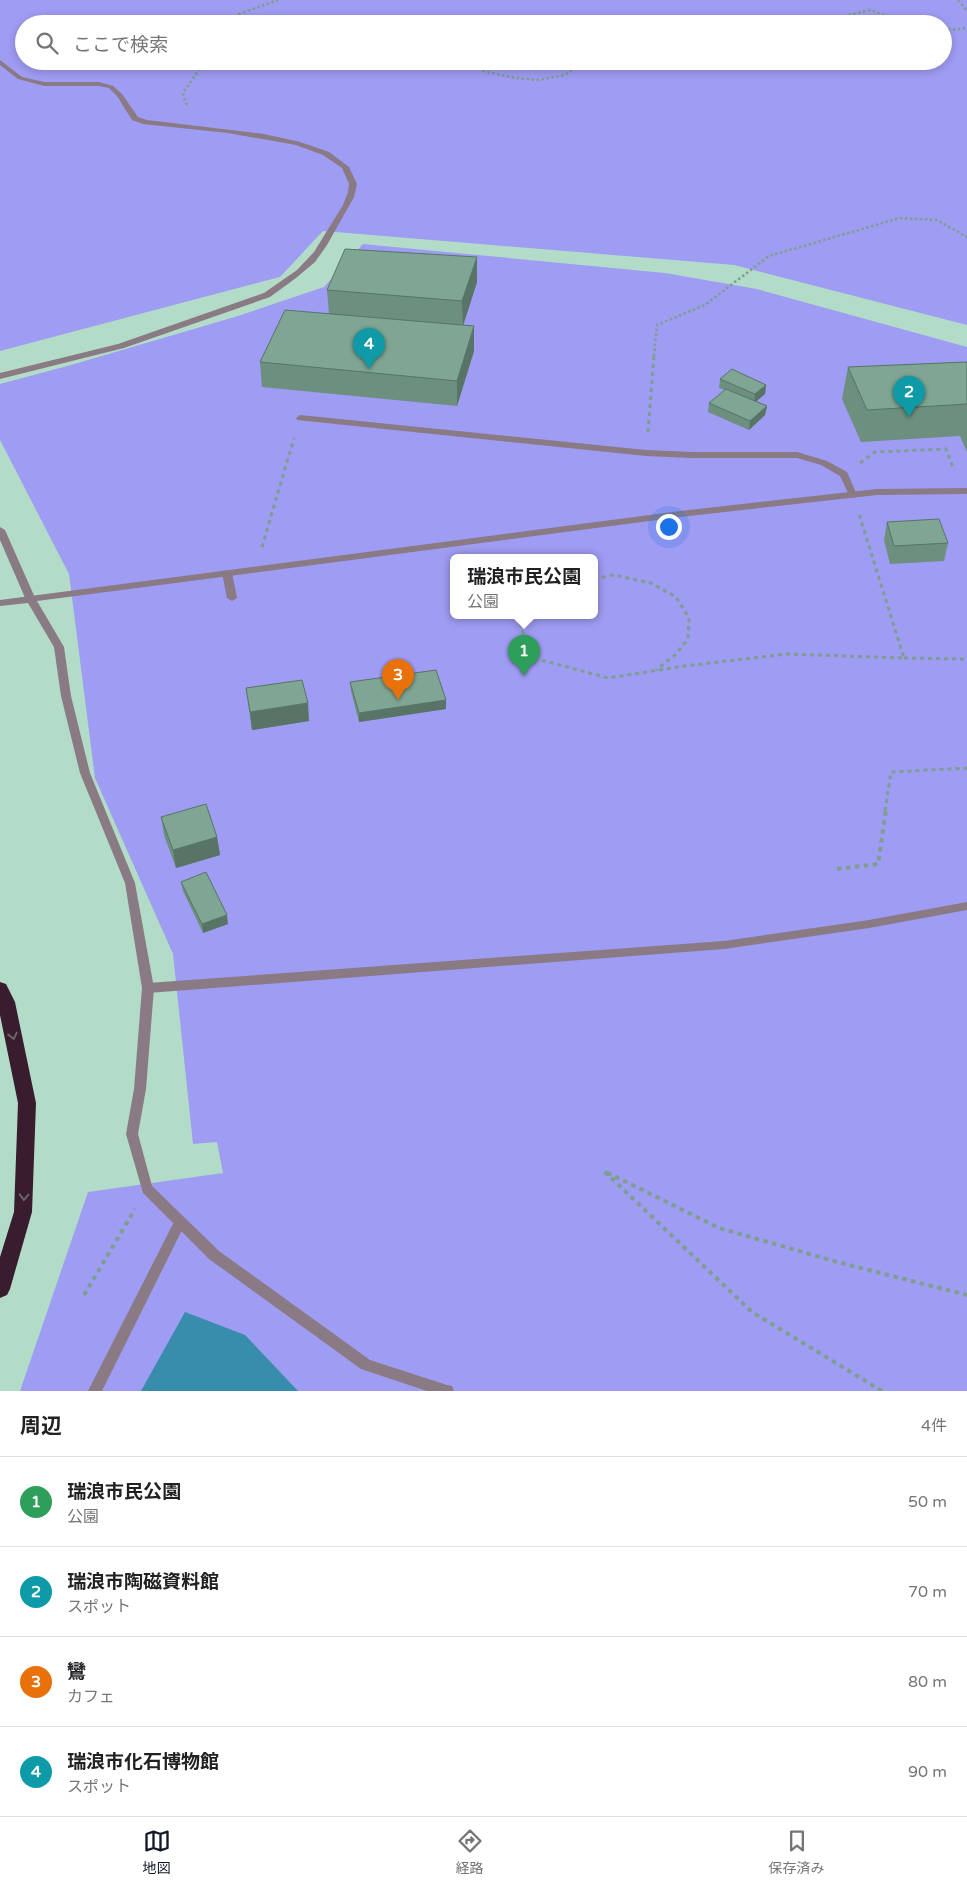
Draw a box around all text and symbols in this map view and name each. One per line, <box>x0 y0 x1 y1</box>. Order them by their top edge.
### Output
search box <box>15 15 952 70</box>
icon: search <box>33 29 61 57</box>
text: ここで検索 <box>73 34 168 56</box>
pin: 4 <box>353 328 385 369</box>
pin: 2 <box>893 376 925 417</box>
your location <box>656 514 682 540</box>
popup <box>450 554 598 619</box>
text: 瑞浪市民公園 <box>467 566 581 588</box>
text: 公園 <box>467 592 499 612</box>
pin: 1 <box>508 635 540 676</box>
pin: 3 <box>382 659 414 700</box>
one-way arrow <box>7 1031 18 1040</box>
one-way arrow <box>18 1193 29 1201</box>
text: 周辺 <box>20 1414 62 1439</box>
text: 4件 <box>921 1416 947 1436</box>
text: 瑞浪市民公園 <box>67 1481 181 1503</box>
text: 1 <box>31 1492 41 1512</box>
text: 50 m <box>908 1492 947 1512</box>
text: 公園 <box>67 1507 99 1527</box>
text: 瑞浪市陶磁資料館 <box>67 1571 219 1593</box>
text: 2 <box>31 1582 41 1602</box>
text: 70 m <box>908 1582 947 1602</box>
text: スポット <box>67 1597 131 1617</box>
text: 鸞 <box>67 1661 86 1683</box>
text: 3 <box>31 1672 41 1692</box>
text: 80 m <box>908 1672 947 1692</box>
text: カフェ <box>67 1687 115 1707</box>
text: 瑞浪市化石博物館 <box>67 1751 219 1773</box>
text: 4 <box>31 1762 41 1782</box>
text: 90 m <box>908 1762 947 1782</box>
text: スポット <box>67 1777 131 1797</box>
tab: 地図 <box>143 1827 171 1877</box>
tab: 経路 <box>456 1827 484 1877</box>
tab: 保存済み <box>769 1827 825 1877</box>

